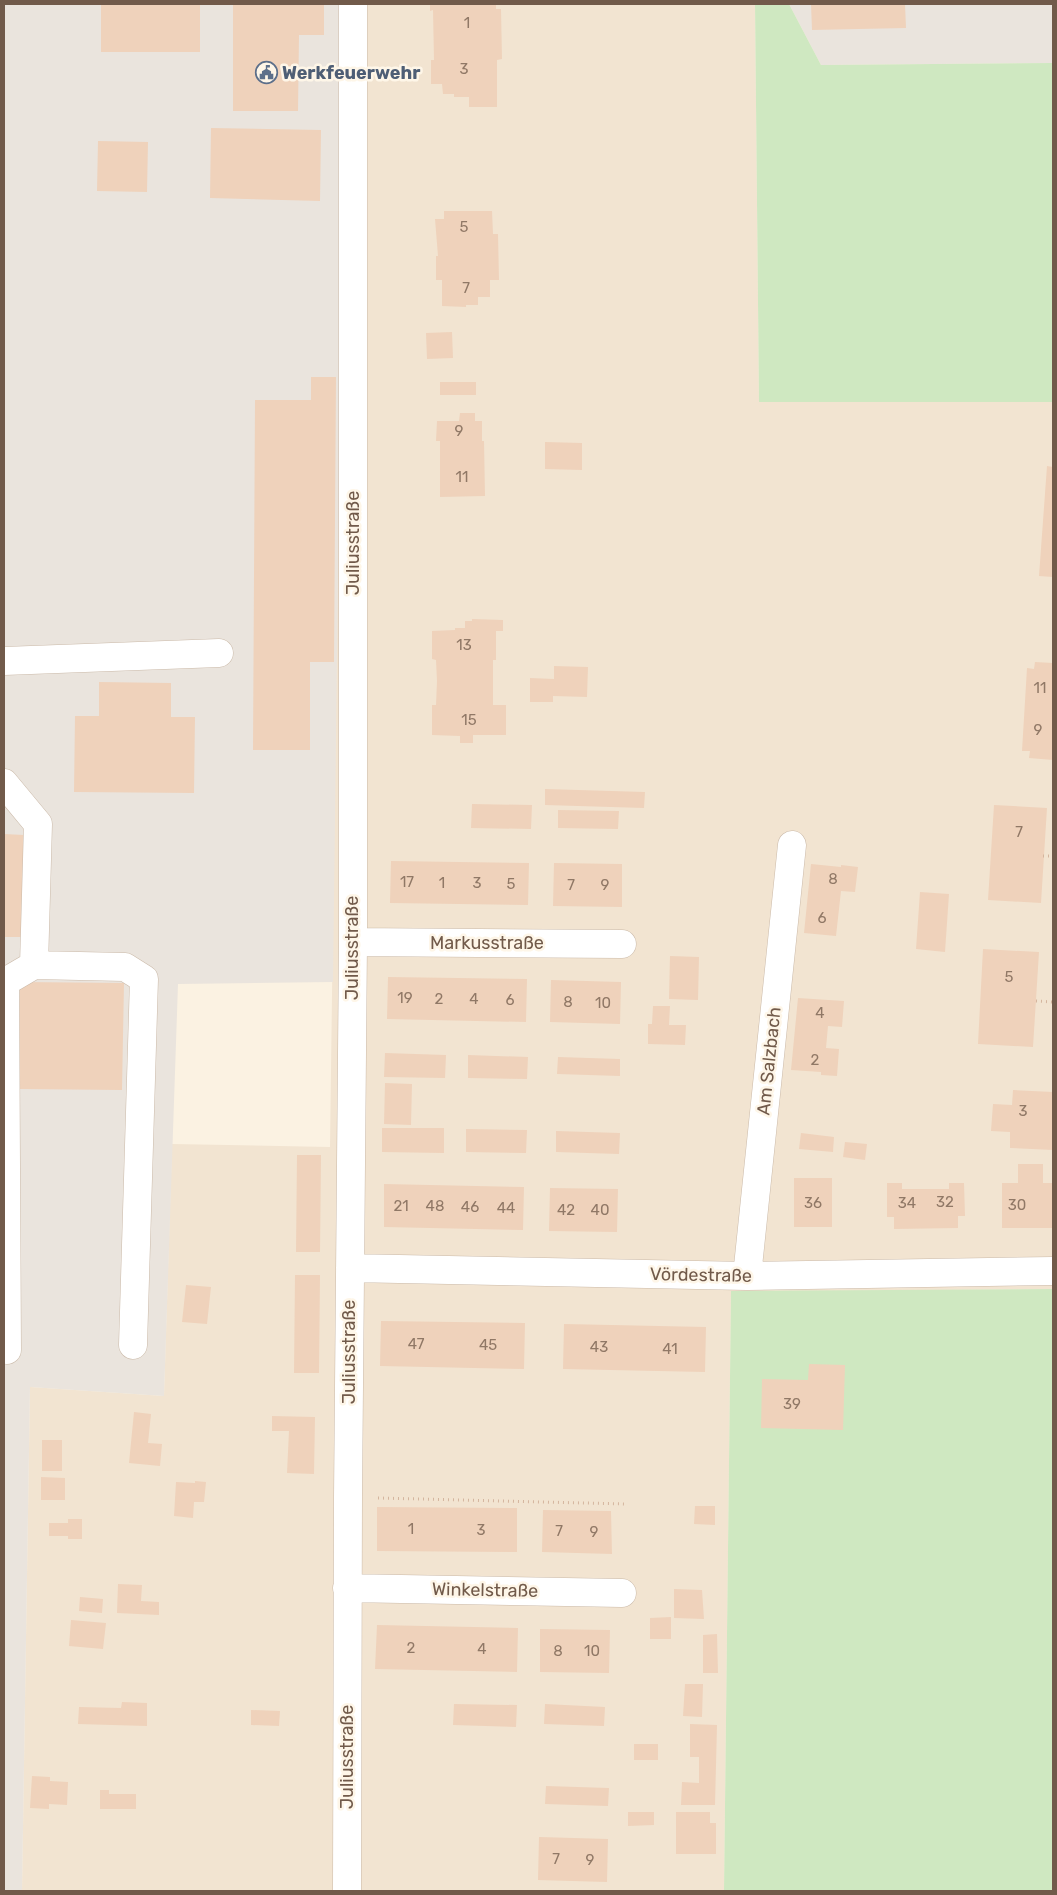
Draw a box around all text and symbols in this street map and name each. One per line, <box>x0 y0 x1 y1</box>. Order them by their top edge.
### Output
house number: 1 <box>464 14 470 32</box>
house number: 3 <box>459 60 469 78</box>
public building icon: Werkfeuerwehr <box>254 61 278 85</box>
place label: Werkfeuerwehr <box>282 62 420 84</box>
house number: 5 <box>460 218 469 236</box>
house number: 7 <box>462 279 470 297</box>
house number: 9 <box>455 422 464 440</box>
house number: 11 <box>456 468 468 486</box>
street label: Juliusstraße <box>342 491 364 595</box>
house number: 13 <box>456 636 472 654</box>
house number: 11 <box>1034 679 1046 697</box>
house number: 15 <box>461 711 477 729</box>
house number: 9 <box>1034 721 1043 739</box>
house number: 7 <box>1015 823 1023 841</box>
house number: 8 <box>828 870 838 888</box>
house number: 17 <box>400 873 414 891</box>
house number: 1 <box>439 874 445 892</box>
house number: 3 <box>472 874 482 892</box>
house number: 5 <box>507 875 516 893</box>
house number: 7 <box>567 876 575 894</box>
house number: 9 <box>601 876 610 894</box>
street label: Juliusstraße <box>341 896 363 1000</box>
house number: 6 <box>817 909 827 927</box>
street label: Markusstraße <box>430 932 544 954</box>
house number: 5 <box>1005 968 1014 986</box>
house number: 19 <box>397 989 413 1007</box>
house number: 2 <box>435 990 444 1008</box>
house number: 4 <box>469 990 479 1008</box>
house number: 6 <box>505 991 515 1009</box>
house number: 8 <box>563 993 573 1011</box>
house number: 10 <box>595 994 611 1012</box>
house number: 4 <box>815 1004 825 1022</box>
street label: Am Salzbach <box>752 1006 786 1116</box>
house number: 2 <box>811 1051 820 1069</box>
house number: 3 <box>1018 1102 1028 1120</box>
house number: 32 <box>936 1193 954 1211</box>
house number: 36 <box>804 1194 822 1212</box>
house number: 34 <box>898 1194 916 1212</box>
house number: 30 <box>1008 1196 1026 1214</box>
house number: 21 <box>393 1197 409 1215</box>
house number: 48 <box>426 1197 444 1215</box>
house number: 46 <box>461 1198 479 1216</box>
house number: 44 <box>497 1199 515 1217</box>
house number: 42 <box>557 1201 575 1219</box>
house number: 40 <box>591 1201 609 1219</box>
street label: Vördestraße <box>650 1263 752 1287</box>
street label: Juliusstraße <box>338 1300 360 1404</box>
house number: 47 <box>408 1335 425 1353</box>
house number: 45 <box>479 1336 497 1354</box>
house number: 43 <box>590 1338 608 1356</box>
house number: 41 <box>662 1340 678 1358</box>
house number: 39 <box>783 1395 801 1413</box>
house number: 1 <box>408 1520 414 1538</box>
house number: 3 <box>476 1521 486 1539</box>
house number: 7 <box>555 1522 563 1540</box>
house number: 9 <box>590 1523 599 1541</box>
street label: Winkelstraße <box>432 1578 538 1602</box>
house number: 2 <box>407 1639 416 1657</box>
house number: 4 <box>477 1640 487 1658</box>
house number: 8 <box>553 1642 563 1660</box>
house number: 10 <box>584 1642 600 1660</box>
street label: Juliusstraße <box>336 1705 358 1809</box>
house number: 7 <box>552 1850 560 1868</box>
house number: 9 <box>586 1851 595 1869</box>

